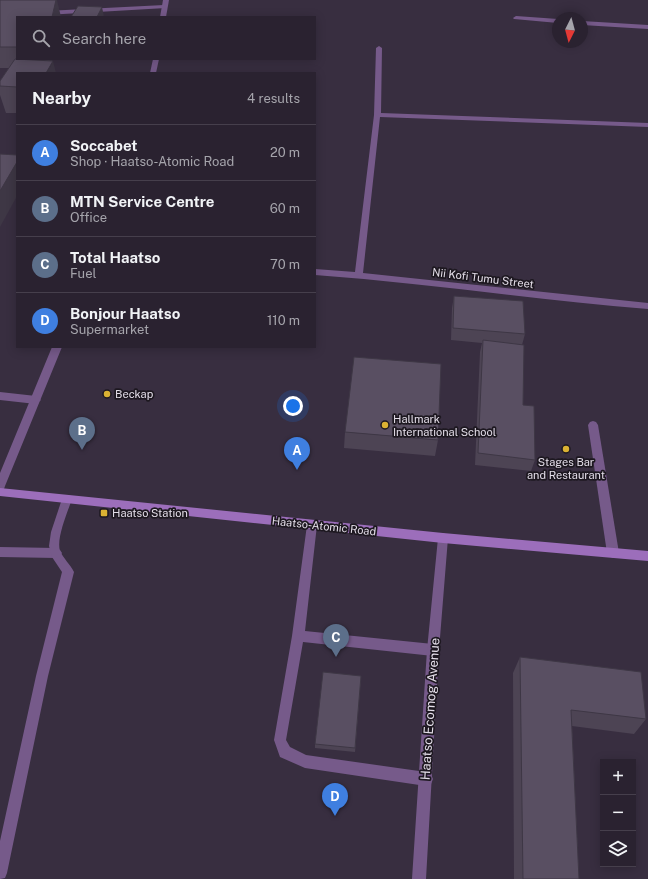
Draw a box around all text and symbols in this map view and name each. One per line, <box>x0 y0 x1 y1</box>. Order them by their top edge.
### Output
north arrow <box>552 12 588 48</box>
search box <box>16 16 316 60</box>
icon: search <box>30 27 52 49</box>
text: Search here <box>62 30 146 47</box>
text: Nearby <box>32 88 91 108</box>
text: 4 results <box>247 91 300 106</box>
text: Soccabet <box>70 137 138 154</box>
text: A <box>40 145 50 160</box>
text: 20 m <box>270 145 300 160</box>
text: Shop · Haatso-Atomic Road <box>70 154 234 169</box>
text: MTN Service Centre <box>70 193 215 210</box>
text: B <box>41 201 49 216</box>
text: 60 m <box>270 201 300 216</box>
text: Office <box>70 210 107 225</box>
text: Total Haatso <box>70 249 160 266</box>
text: C <box>40 257 50 272</box>
text: 70 m <box>270 257 300 272</box>
text: Fuel <box>70 266 96 281</box>
street label: Nii Kofi Tumu Street <box>431 266 535 290</box>
text: Bonjour Haatso <box>70 305 180 322</box>
text: D <box>40 313 50 328</box>
text: 110 m <box>267 313 300 328</box>
text: Supermarket <box>70 322 149 337</box>
place label: Beckap <box>115 388 154 400</box>
marker: Beckap <box>102 389 112 399</box>
your location <box>283 396 303 416</box>
place label: Hallmark International School <box>393 413 496 438</box>
pin: B <box>69 417 95 450</box>
marker: Hallmark International School <box>380 420 390 430</box>
pin: A <box>284 437 310 470</box>
marker: Stages Bar and Restaurant <box>561 444 571 454</box>
place label: Stages Bar and Restaurant <box>527 456 605 481</box>
place label: Haatso Station <box>112 507 188 519</box>
marker: Haatso Station <box>99 508 109 518</box>
street label: Haatso-Atomic Road <box>271 515 377 537</box>
pin: C <box>323 624 349 657</box>
street label: Haatso Ecomog Avenue <box>418 637 442 781</box>
map controls <box>600 759 636 867</box>
button: + <box>600 759 636 795</box>
pin: D <box>322 783 348 816</box>
button: − <box>600 795 636 831</box>
button: layers <box>600 831 636 867</box>

